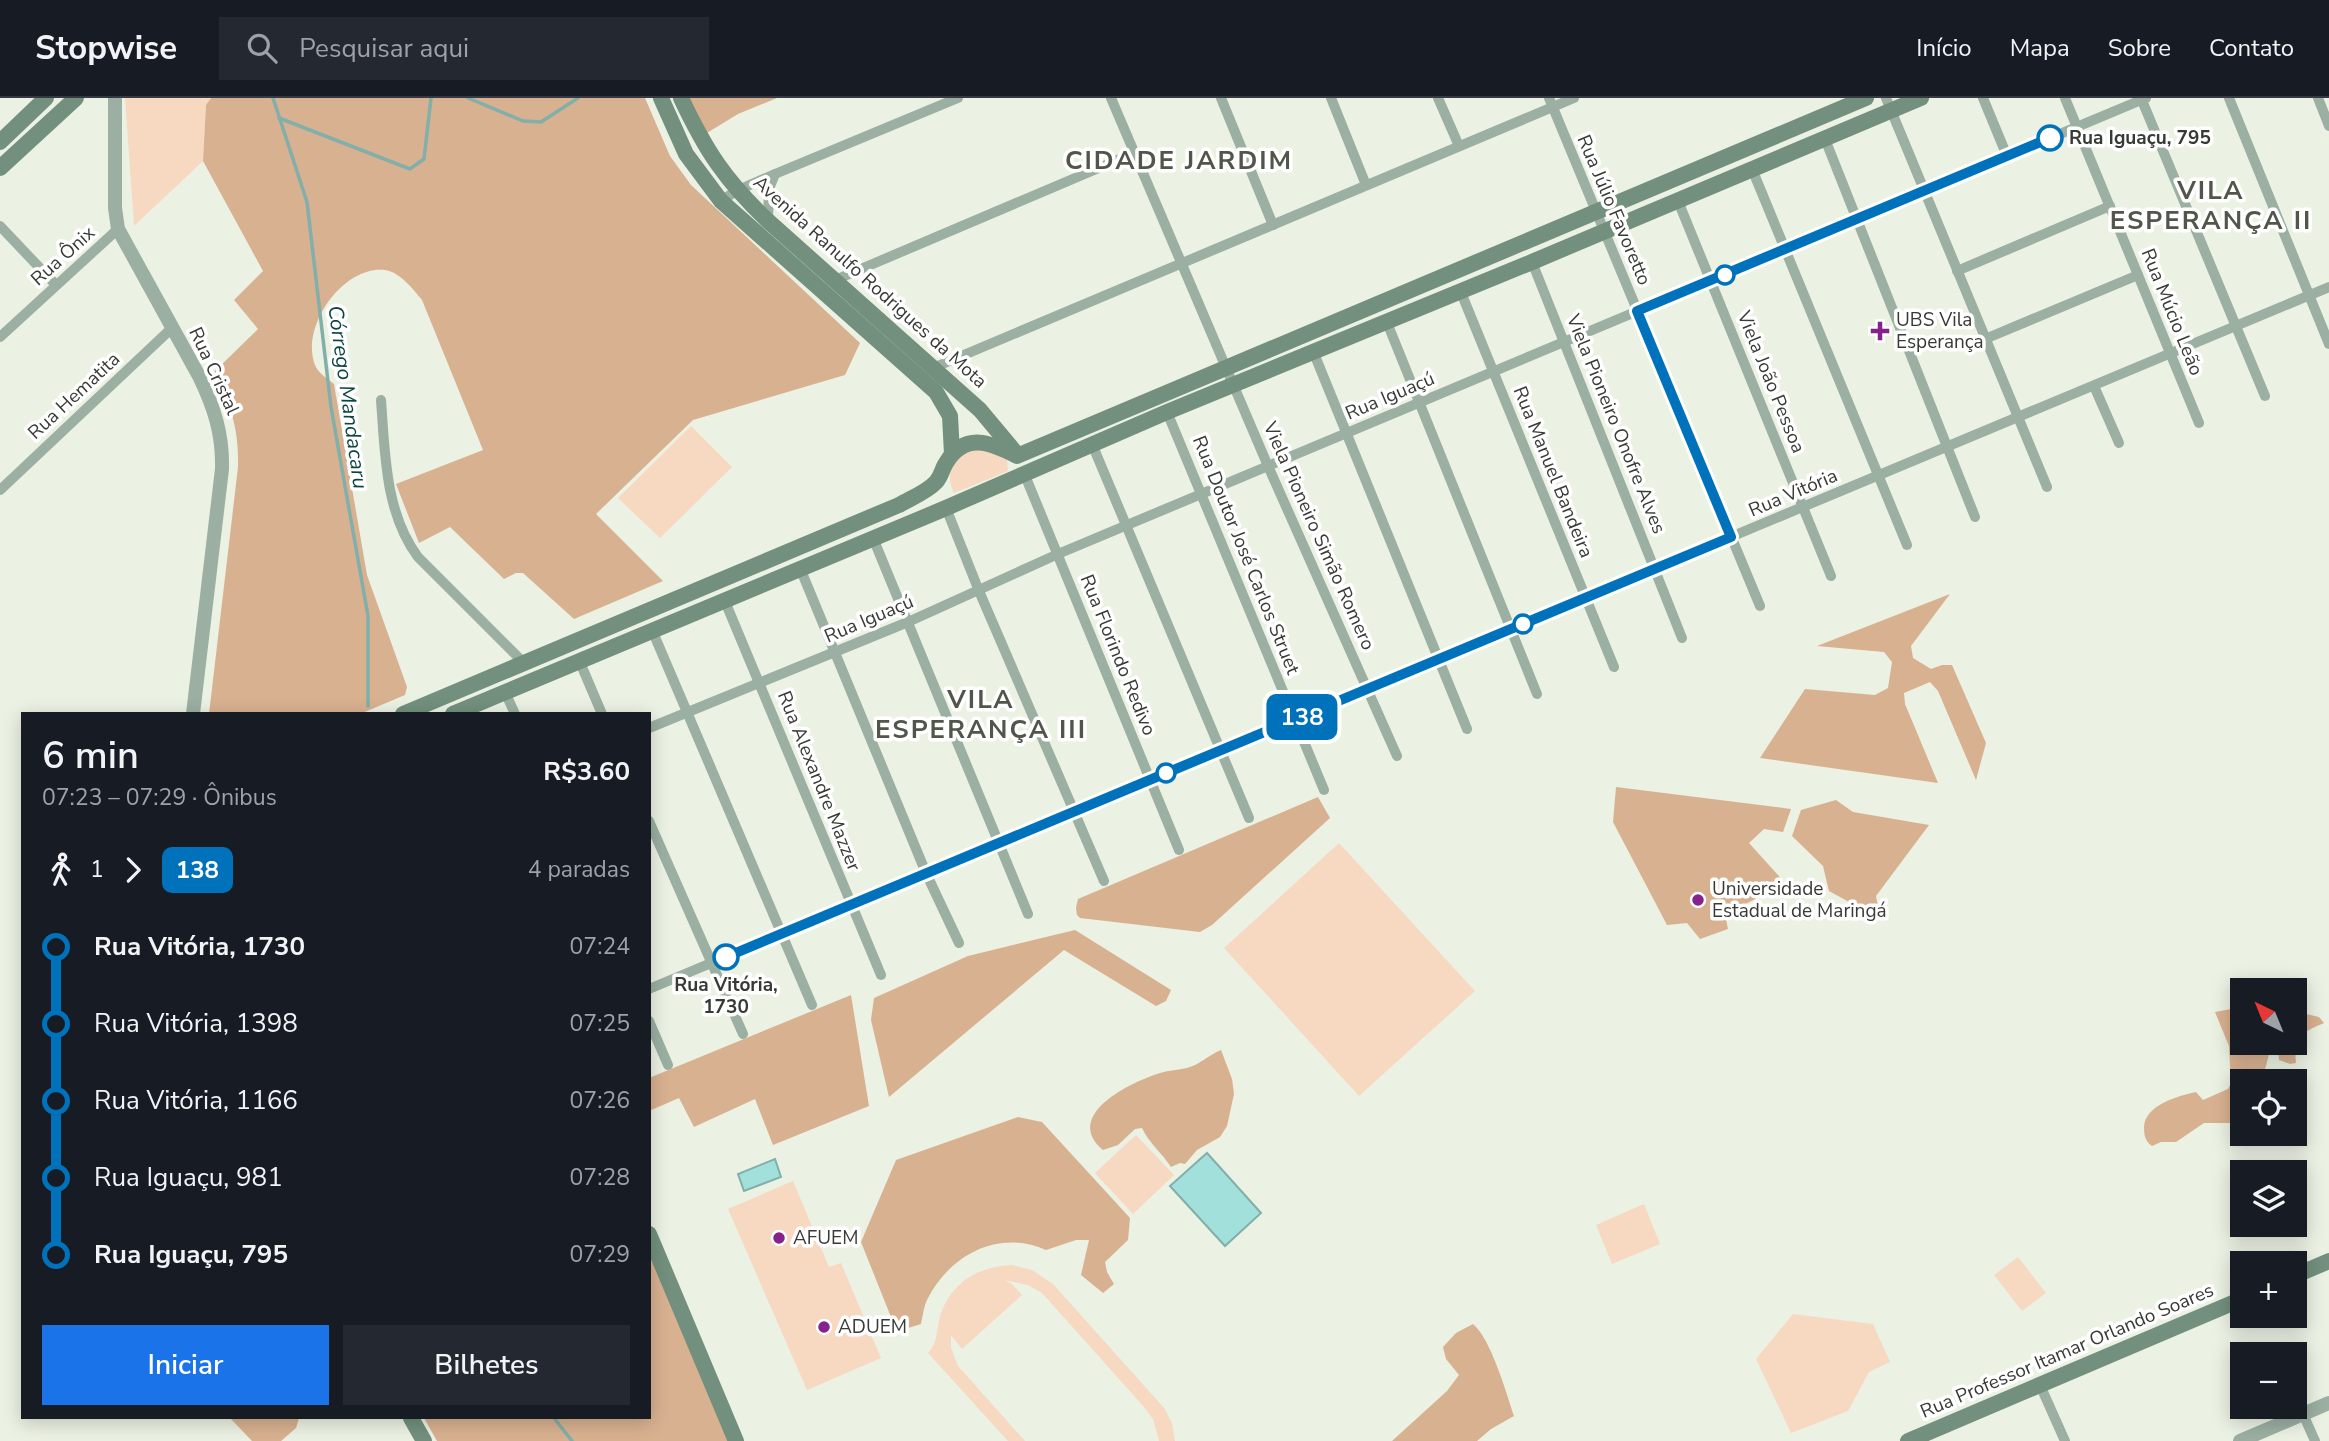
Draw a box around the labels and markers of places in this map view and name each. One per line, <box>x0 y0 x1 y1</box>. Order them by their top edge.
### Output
marker: Rua Iguaçu, 795 <box>2037 125 2063 151</box>
place label: Rua Iguaçu, 795 <box>2069 125 2211 151</box>
unlabelled marker <box>1715 265 1735 285</box>
place label: UBS Vila Esperança <box>1896 307 1984 355</box>
marker: UBS Vila Esperança <box>1870 321 1890 341</box>
unlabelled marker <box>1513 614 1533 634</box>
unlabelled marker <box>1156 763 1176 783</box>
place label: Universidade Estadual de Maringá <box>1712 876 1887 924</box>
marker: Universidade Estadual de Maringá <box>1690 892 1706 908</box>
marker: Rua Vitória, 1730 <box>713 944 739 970</box>
place label: Rua Vitória, 1730 <box>674 972 778 1020</box>
place label: AFUEM <box>793 1225 858 1251</box>
marker: AFUEM <box>771 1230 787 1246</box>
place label: ADUEM <box>838 1314 907 1340</box>
marker: ADUEM <box>816 1319 832 1335</box>

